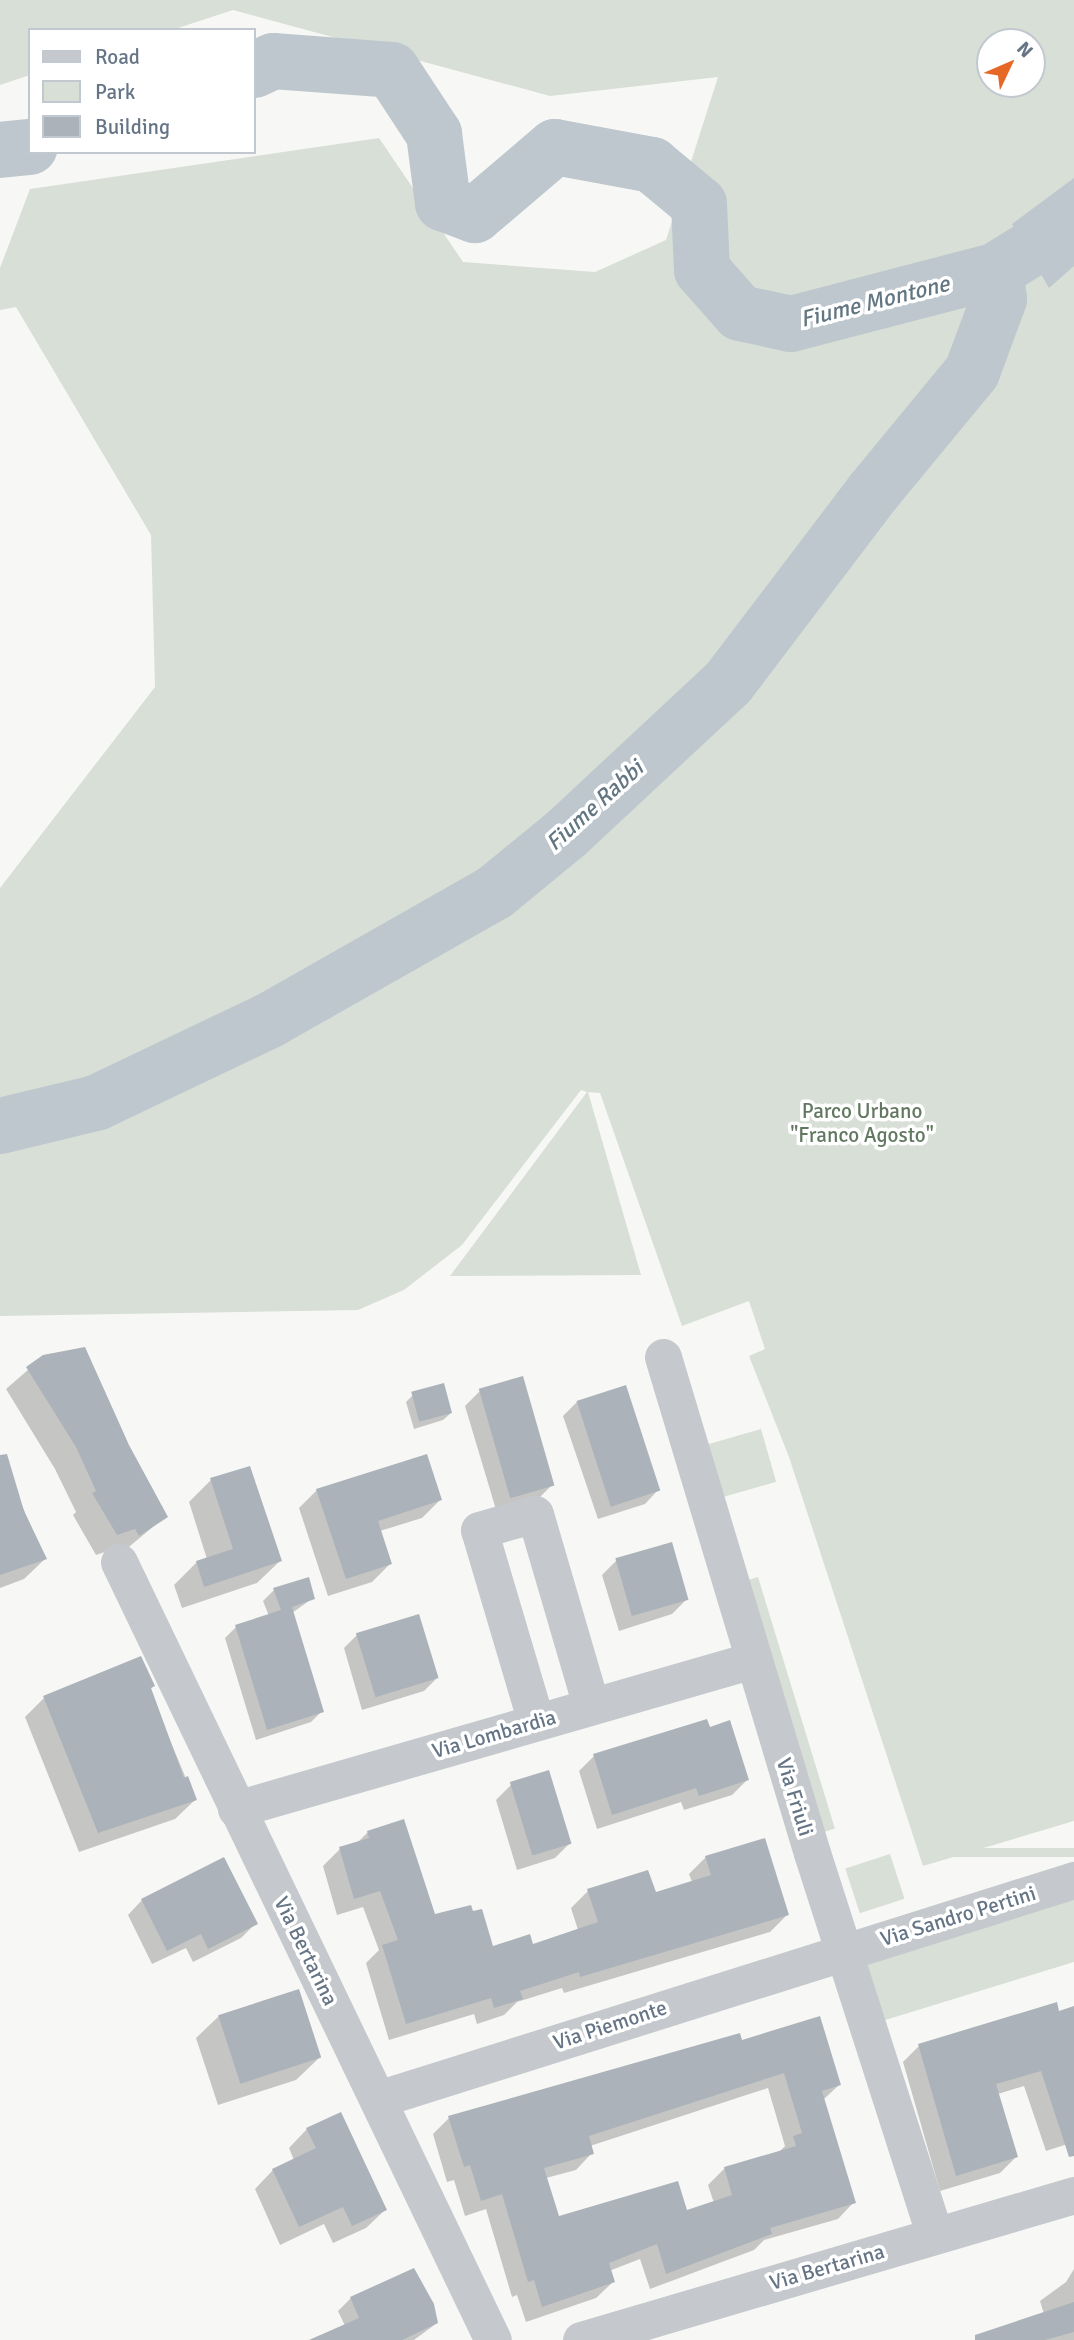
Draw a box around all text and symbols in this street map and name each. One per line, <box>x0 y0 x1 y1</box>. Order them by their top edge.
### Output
legend <box>28 28 256 154</box>
north arrow <box>976 28 1046 98</box>
text: N <box>1011 37 1038 63</box>
text: Road <box>95 44 140 70</box>
text: Park <box>95 79 135 105</box>
text: Building <box>95 114 170 140</box>
water label: Fiume Montone <box>798 270 952 334</box>
water label: Fiume Rabbi <box>541 755 649 857</box>
park label: Parco Urbano "Franco Agosto" <box>790 1098 934 1148</box>
street label: Via Lombardia <box>429 1704 559 1764</box>
street label: Via Friuli <box>771 1755 819 1839</box>
street label: Via Sandro Pertini <box>877 1880 1039 1952</box>
street label: Via Bertarina <box>269 1892 343 2010</box>
street label: Via Piemonte <box>550 1995 670 2055</box>
street label: Via Bertarina <box>767 2239 887 2295</box>

